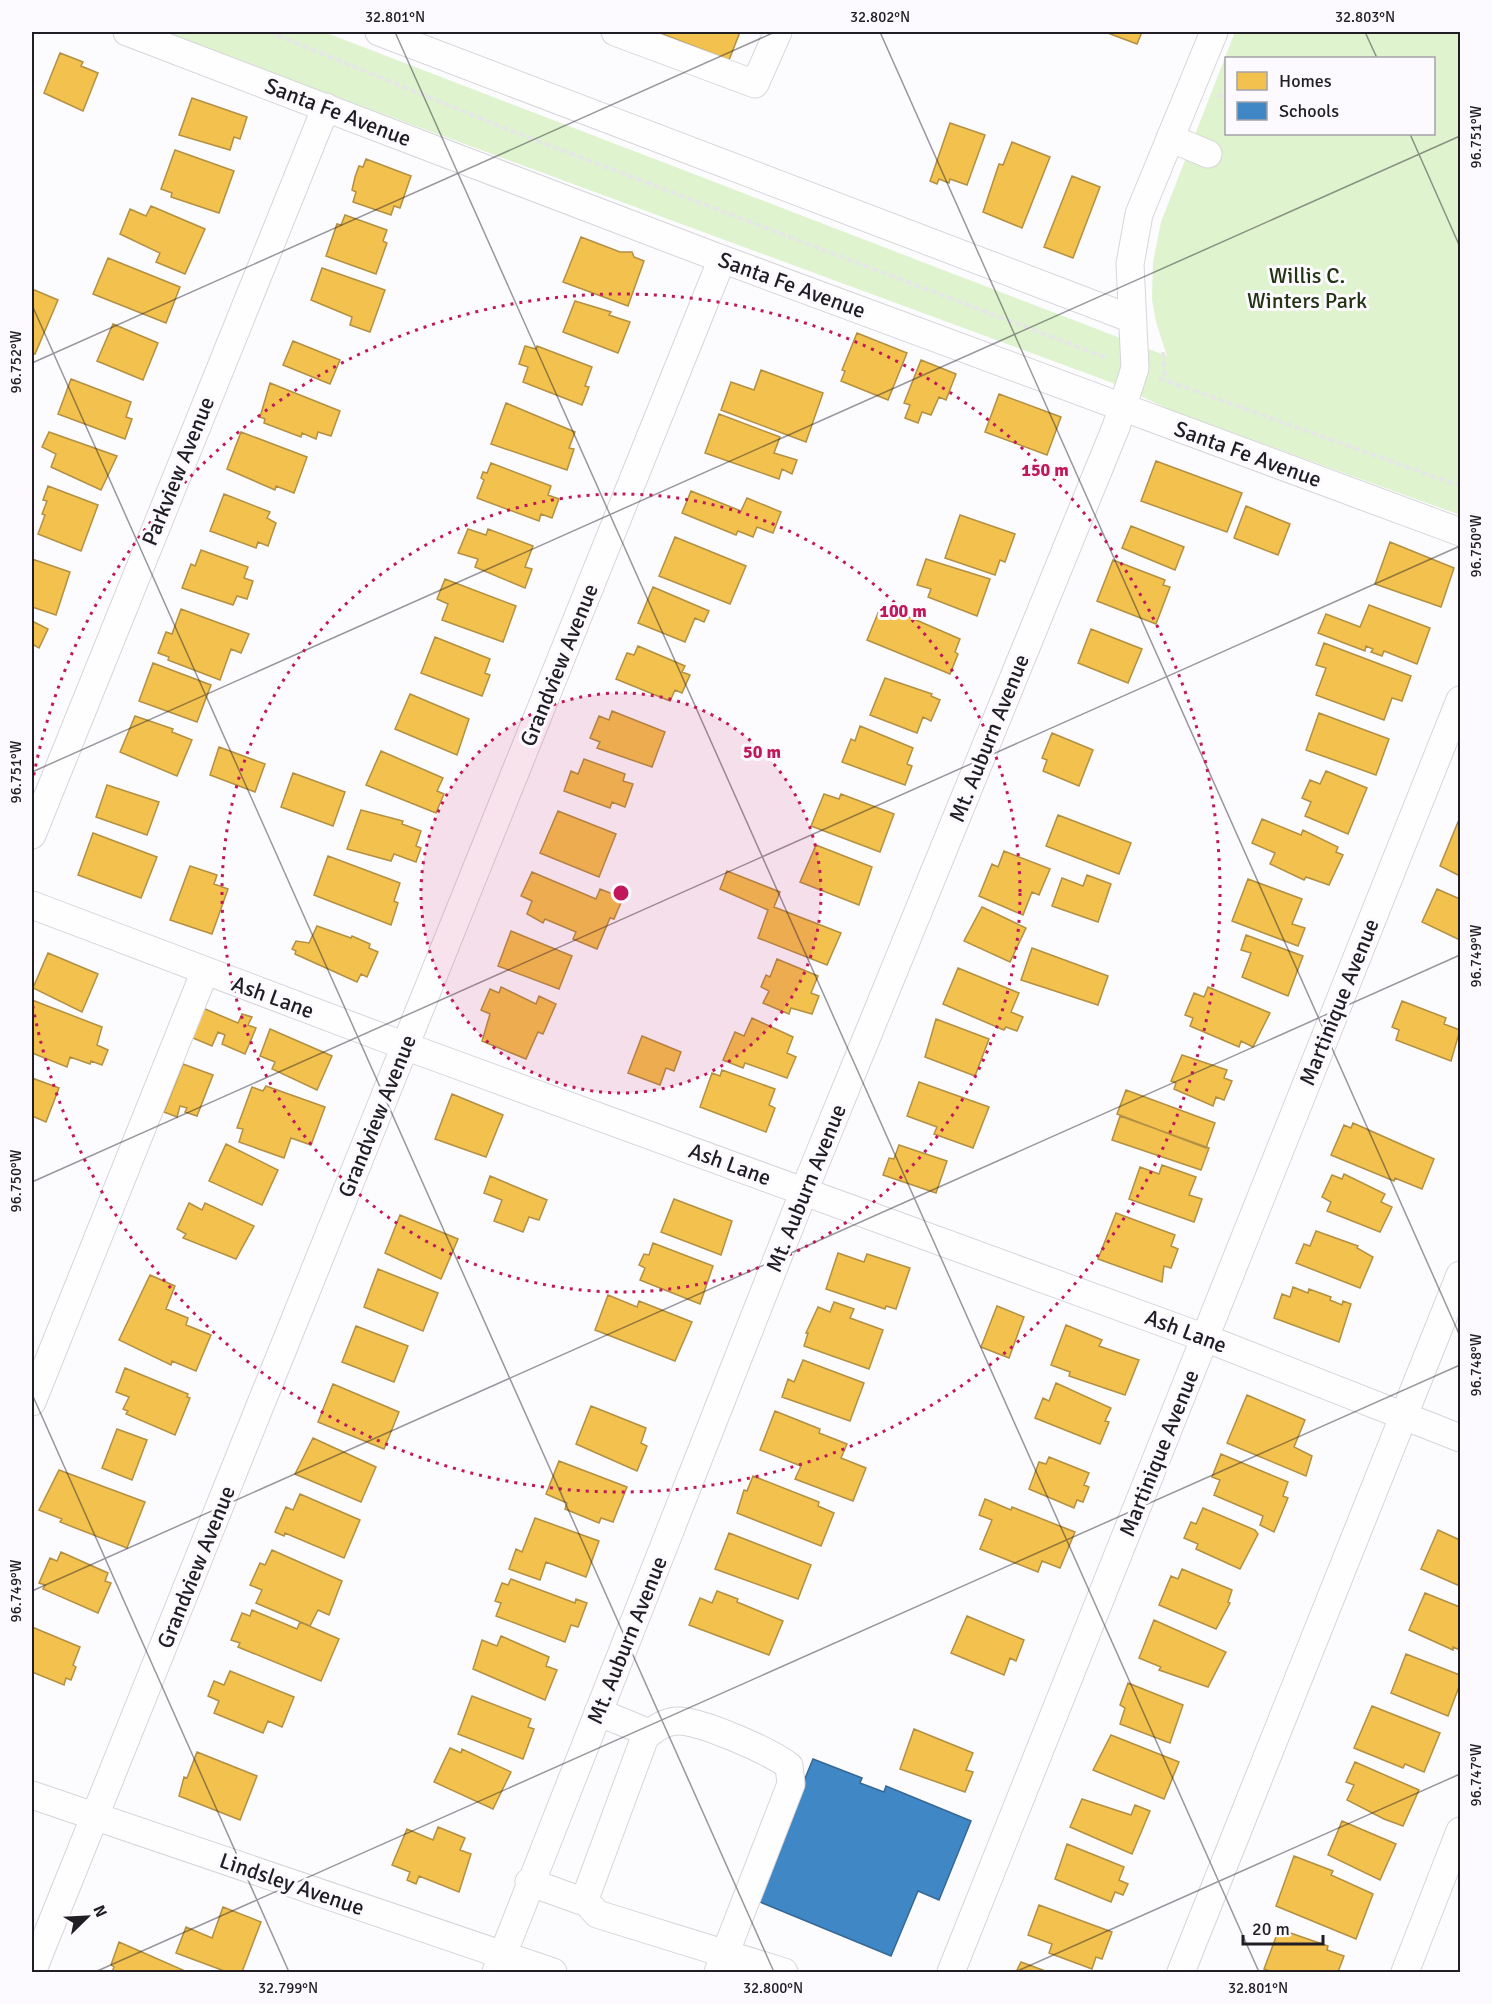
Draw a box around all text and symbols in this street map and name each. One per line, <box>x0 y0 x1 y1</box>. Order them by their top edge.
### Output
text: 32.801°N <box>365 8 425 26</box>
text: 32.802°N <box>850 8 910 26</box>
text: 32.803°N <box>1335 8 1395 26</box>
legend <box>1225 57 1435 135</box>
text: Homes <box>1279 70 1332 92</box>
street label: Santa Fe Avenue <box>261 72 415 152</box>
text: Schools <box>1279 100 1339 122</box>
text: 96.751°W <box>1467 105 1485 168</box>
street label: Santa Fe Avenue <box>715 246 869 324</box>
park label: Willis C. Winters Park <box>1247 262 1367 314</box>
text: 96.752°W <box>7 330 25 393</box>
street label: Parkview Avenue <box>136 393 220 549</box>
street label: Santa Fe Avenue <box>1171 415 1325 493</box>
text: 150 m <box>1021 459 1069 481</box>
text: 96.750°W <box>1467 514 1485 577</box>
street label: Grandview Avenue <box>514 580 604 750</box>
text: 100 m <box>879 600 927 622</box>
street label: Mt. Auburn Avenue <box>943 650 1035 826</box>
text: 96.751°W <box>7 740 25 803</box>
text: 50 m <box>743 741 781 763</box>
centre of rings <box>611 883 631 903</box>
street label: Martinique Avenue <box>1293 915 1385 1089</box>
text: 96.749°W <box>1467 924 1485 987</box>
street label: Ash Lane <box>228 970 318 1024</box>
street label: Grandview Avenue <box>332 1031 422 1201</box>
street label: Mt. Auburn Avenue <box>760 1100 852 1276</box>
street label: Ash Lane <box>685 1137 775 1191</box>
text: 96.750°W <box>7 1149 25 1212</box>
street label: Ash Lane <box>1141 1303 1231 1359</box>
text: 96.748°W <box>1467 1333 1485 1396</box>
street label: Martinique Avenue <box>1113 1366 1205 1540</box>
street label: Grandview Avenue <box>151 1482 241 1652</box>
street label: Mt. Auburn Avenue <box>581 1552 673 1728</box>
text: 96.749°W <box>7 1559 25 1622</box>
text: 96.747°W <box>1467 1743 1485 1806</box>
street label: Lindsley Avenue <box>216 1847 368 1921</box>
north arrow <box>57 1887 117 1947</box>
text: N <box>88 1902 111 1920</box>
scale bar <box>1243 1908 1322 1946</box>
text: 20 m <box>1252 1918 1290 1940</box>
text: 32.799°N <box>258 1979 318 1997</box>
text: 32.800°N <box>743 1979 803 1997</box>
text: 32.801°N <box>1228 1979 1288 1997</box>

